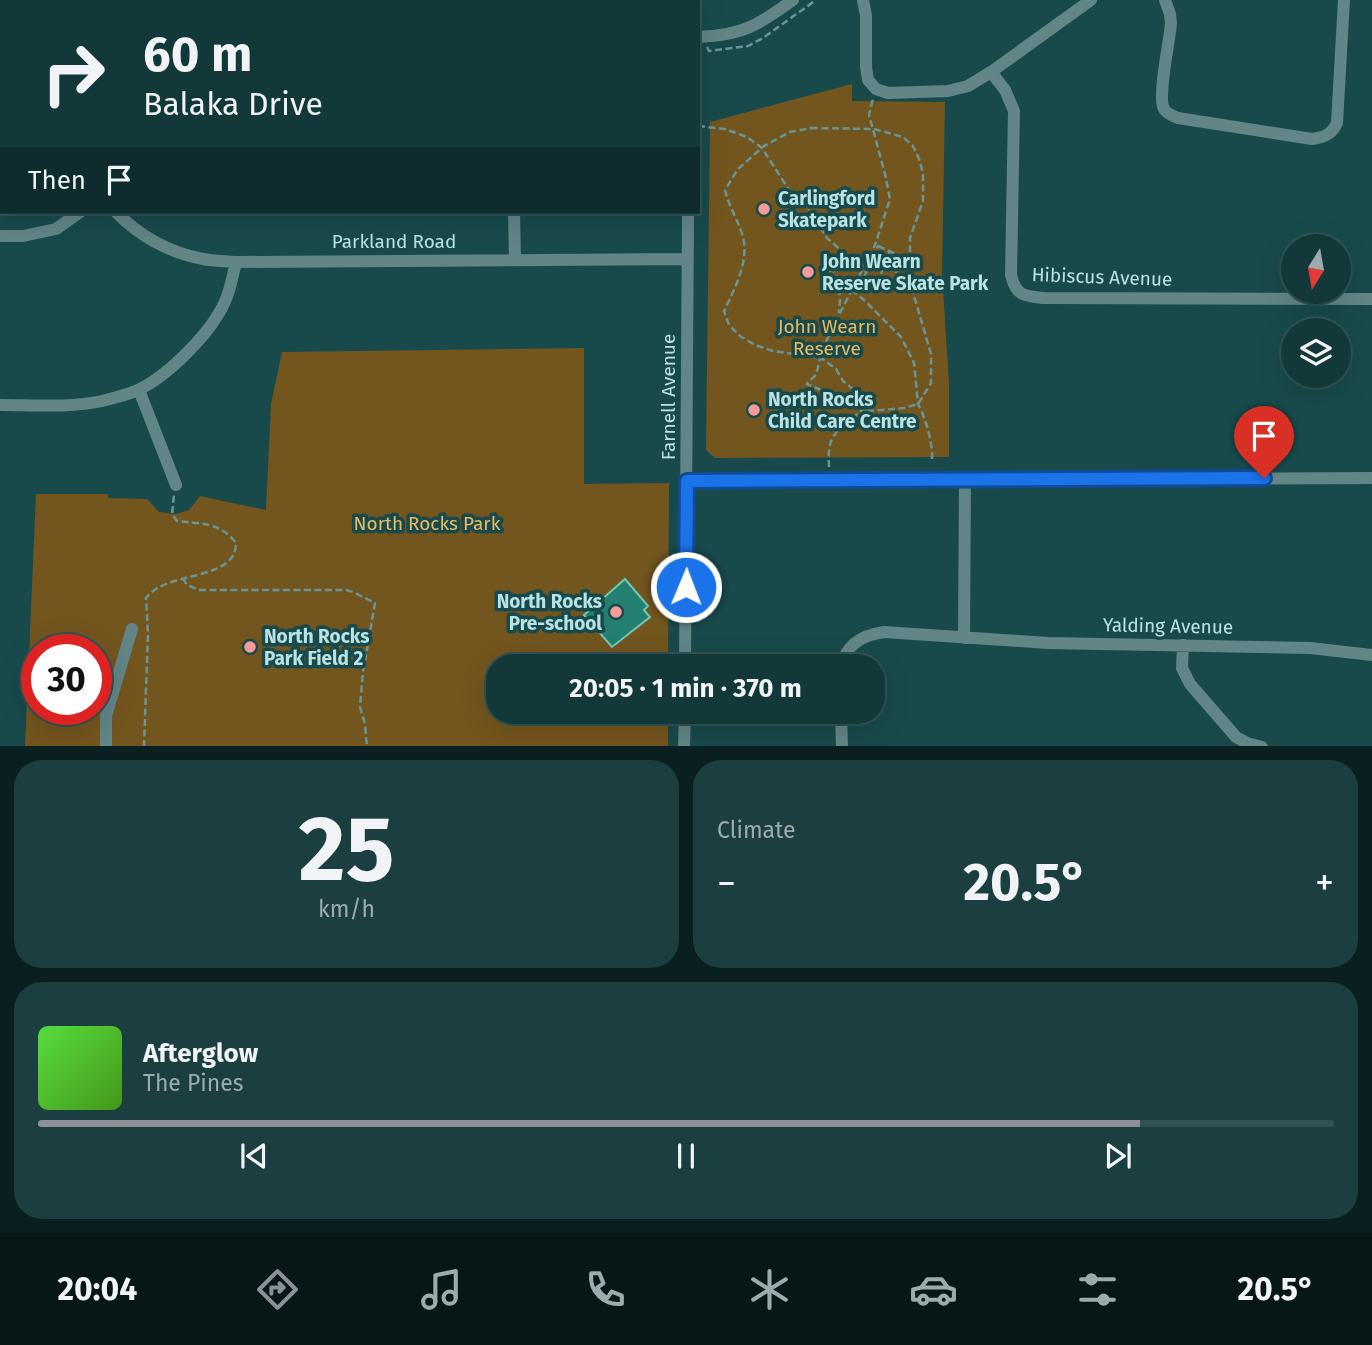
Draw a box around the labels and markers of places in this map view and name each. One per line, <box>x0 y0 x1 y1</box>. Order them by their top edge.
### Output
place label: Carlingford Skatepark <box>778 187 875 232</box>
marker: Carlingford Skatepark <box>756 201 772 217</box>
place label: John Wearn Reserve Skate Park <box>821 250 989 295</box>
marker: John Wearn Reserve Skate Park <box>800 264 816 280</box>
place label: North Rocks Child Care Centre <box>768 388 917 433</box>
marker: North Rocks Child Care Centre <box>746 402 762 418</box>
pin <box>1234 406 1294 478</box>
place label: North Rocks Pre-school <box>497 590 602 635</box>
marker: North Rocks Pre-school <box>608 604 624 620</box>
place label: North Rocks Park Field 2 <box>264 625 369 670</box>
marker: North Rocks Park Field 2 <box>242 639 258 655</box>

